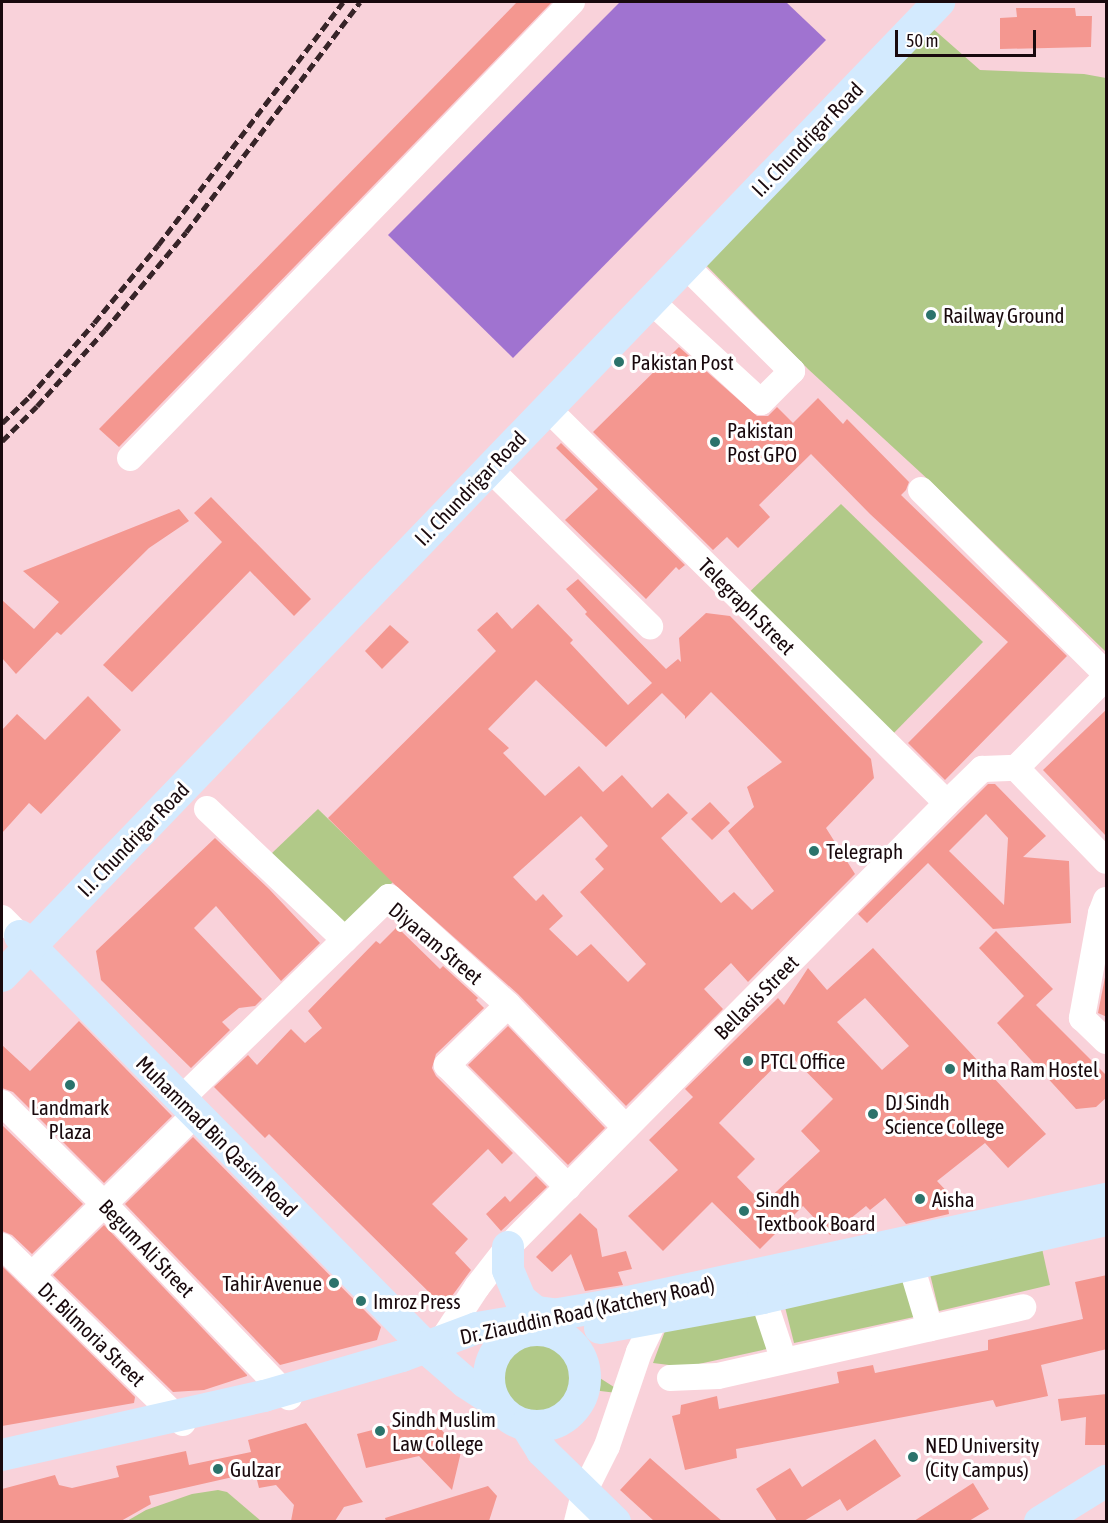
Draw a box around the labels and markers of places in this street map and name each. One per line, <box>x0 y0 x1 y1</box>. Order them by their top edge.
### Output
place label: Railway Ground <box>943 302 1065 328</box>
marker: Railway Ground <box>924 308 938 322</box>
place label: Pakistan Post <box>631 349 734 375</box>
marker: Pakistan Post <box>612 355 626 369</box>
place label: Pakistan Post GPO <box>727 417 797 467</box>
marker: Pakistan Post GPO <box>708 435 722 449</box>
place label: Telegraph <box>826 838 903 864</box>
marker: Telegraph <box>807 844 821 858</box>
place label: PTCL Office <box>760 1048 845 1074</box>
marker: PTCL Office <box>741 1054 755 1068</box>
place label: Mitha Ram Hostel <box>962 1056 1098 1082</box>
marker: Mitha Ram Hostel <box>943 1062 957 1076</box>
marker: Landmark Plaza <box>63 1078 77 1092</box>
place label: DJ Sindh Science College <box>885 1089 1004 1139</box>
place label: Landmark Plaza <box>31 1094 109 1144</box>
marker: DJ Sindh Science College <box>866 1107 880 1121</box>
place label: Sindh Textbook Board <box>756 1186 875 1236</box>
place label: Aisha <box>932 1186 974 1212</box>
marker: Aisha <box>913 1192 927 1206</box>
marker: Sindh Textbook Board <box>737 1204 751 1218</box>
place label: Tahir Avenue <box>222 1270 322 1296</box>
marker: Tahir Avenue <box>327 1276 341 1290</box>
place label: Imroz Press <box>373 1288 461 1314</box>
marker: Imroz Press <box>354 1294 368 1308</box>
place label: Sindh Muslim Law College <box>392 1406 496 1456</box>
marker: Sindh Muslim Law College <box>373 1424 387 1438</box>
place label: NED University (City Campus) <box>925 1432 1039 1482</box>
marker: NED University (City Campus) <box>906 1450 920 1464</box>
place label: Gulzar <box>230 1456 280 1482</box>
marker: Gulzar <box>211 1462 225 1476</box>

